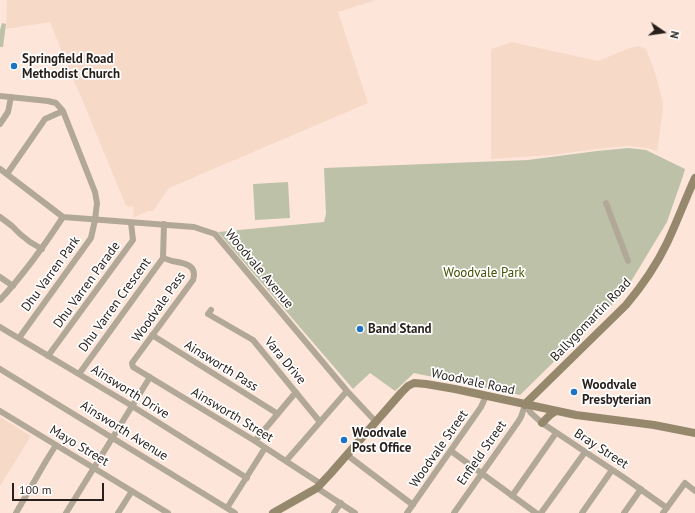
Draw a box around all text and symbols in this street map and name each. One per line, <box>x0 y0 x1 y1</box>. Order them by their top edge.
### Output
north arrow <box>643 12 683 52</box>
text: N <box>667 30 682 40</box>
place label: Springfield Road Methodist Church <box>22 51 120 82</box>
marker: Springfield Road Methodist Church <box>9 61 19 71</box>
street label: Woodvale Avenue <box>221 226 297 312</box>
street label: Dhu Varren Park <box>18 233 84 315</box>
street label: Dhu Varren Parade <box>50 239 124 331</box>
street label: Dhu Varren Crescent <box>76 255 154 355</box>
park label: Woodvale Park <box>443 265 525 281</box>
street label: Woodvale Pass <box>129 269 189 345</box>
street label: Ballygomartin Road <box>547 275 635 365</box>
place label: Band Stand <box>368 321 431 337</box>
marker: Band Stand <box>355 324 365 334</box>
street label: Vara Drive <box>261 334 309 388</box>
street label: Ainsworth Pass <box>181 337 261 395</box>
street label: Ainsworth Drive <box>88 362 172 422</box>
street label: Woodvale Road <box>430 366 516 398</box>
place label: Woodvale Presbyterian <box>582 377 651 408</box>
street label: Ainsworth Street <box>188 384 276 446</box>
marker: Woodvale Presbyterian <box>569 387 579 397</box>
street label: Ainsworth Avenue <box>77 398 171 464</box>
street label: Woodvale Street <box>407 407 471 491</box>
street label: Enfield Street <box>454 418 510 488</box>
street label: Mayo Street <box>47 422 111 470</box>
place label: Woodvale Post Office <box>352 425 411 456</box>
street label: Bray Street <box>571 426 631 472</box>
marker: Woodvale Post Office <box>339 435 349 445</box>
scale bar <box>14 475 106 501</box>
text: 100 m <box>19 482 52 497</box>

